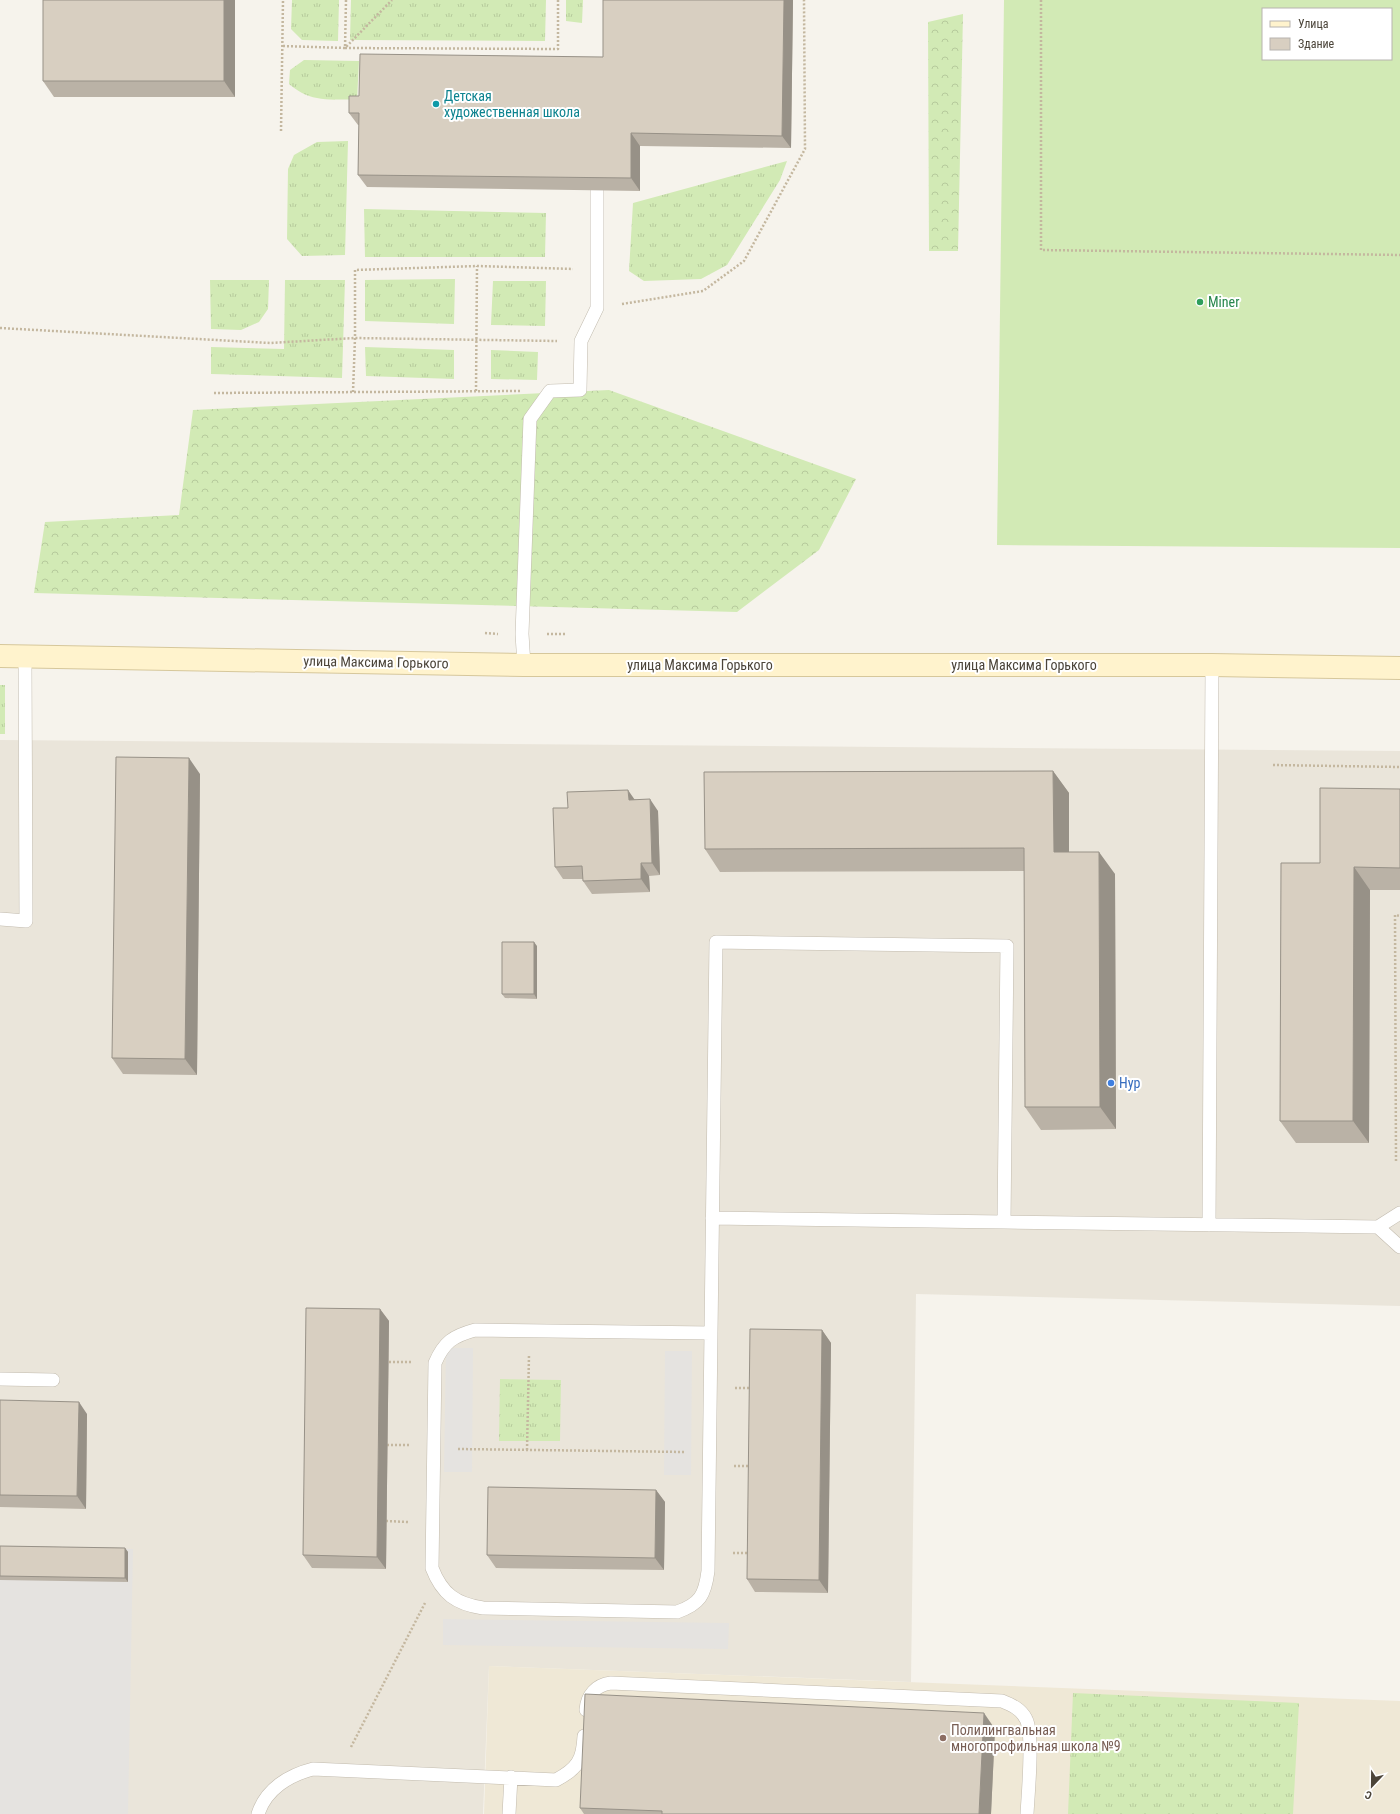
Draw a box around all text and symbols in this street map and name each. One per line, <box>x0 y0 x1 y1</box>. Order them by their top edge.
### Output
legend <box>1262 8 1392 60</box>
text: Улица <box>1298 17 1329 31</box>
text: Здание <box>1298 37 1335 51</box>
place label: Детская художественная школа <box>444 88 580 120</box>
marker: Детская художественная школа <box>431 99 441 109</box>
place label: Miner <box>1208 294 1239 310</box>
marker: Miner <box>1195 297 1205 307</box>
street label: улица Максима Горького <box>303 653 449 671</box>
street label: улица Максима Горького <box>627 657 773 673</box>
street label: улица Максима Горького <box>951 657 1097 673</box>
place label: Нур <box>1119 1075 1141 1091</box>
marker: Нур <box>1106 1078 1116 1088</box>
place label: Полилингвальная многопрофильная школа №9 <box>951 1722 1121 1754</box>
marker: Полилингвальная многопрофильная школа №9 <box>938 1733 948 1743</box>
north arrow <box>1352 1766 1392 1806</box>
text: С <box>1363 1788 1374 1802</box>

